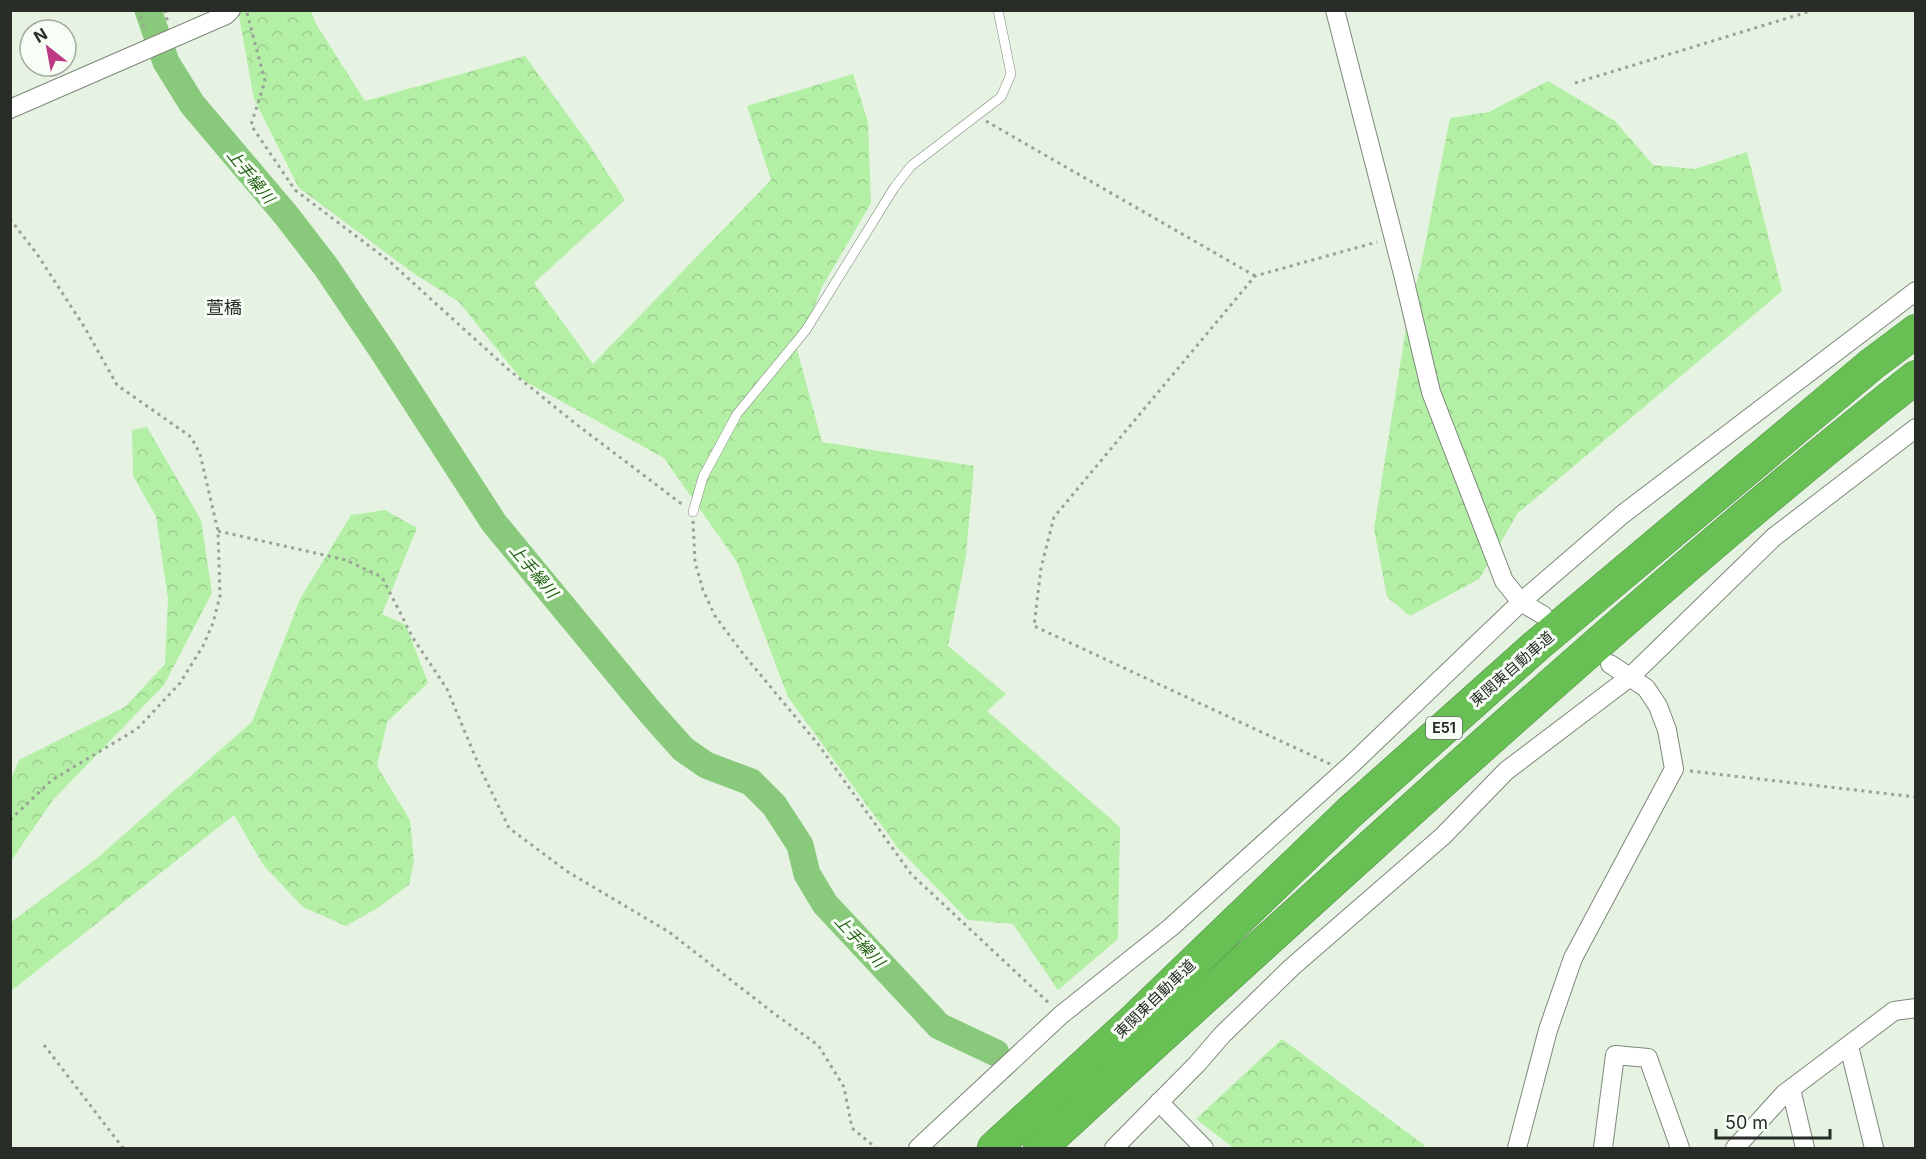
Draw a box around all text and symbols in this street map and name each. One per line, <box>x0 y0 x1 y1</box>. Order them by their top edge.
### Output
north arrow <box>18 18 78 78</box>
text: N <box>30 23 51 47</box>
water label: 上手繰川 <box>223 145 280 209</box>
district label: 萱橋 <box>206 297 242 318</box>
water label: 上手繰川 <box>506 540 564 603</box>
street label: 東関東自動車道 <box>1466 627 1558 710</box>
road number: E51 <box>1426 717 1462 739</box>
water label: 上手繰川 <box>831 911 890 973</box>
street label: 東関東自動車道 <box>1110 955 1199 1042</box>
scale bar <box>1716 1102 1830 1140</box>
text: 50 m <box>1725 1112 1768 1133</box>

